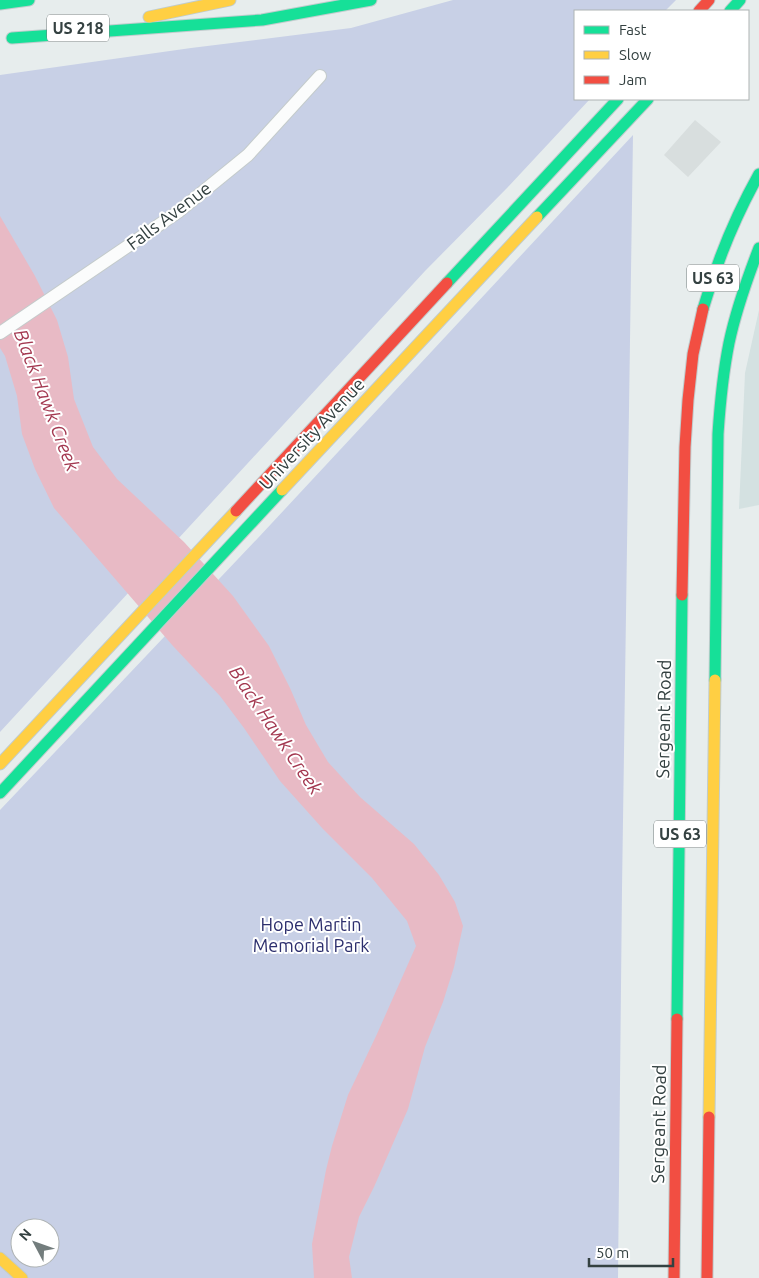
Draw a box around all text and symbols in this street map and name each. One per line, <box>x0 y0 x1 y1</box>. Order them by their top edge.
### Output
legend <box>574 10 749 100</box>
road number: US 218 <box>47 14 109 42</box>
text: Fast <box>619 21 647 38</box>
text: Slow <box>619 46 652 63</box>
text: Jam <box>619 71 647 88</box>
street label: Falls Avenue <box>122 177 214 253</box>
road number: US 63 <box>687 264 739 292</box>
water label: Black Hawk Creek <box>10 326 84 474</box>
street label: University Avenue <box>254 373 368 493</box>
street label: Sergeant Road <box>652 659 674 778</box>
water label: Black Hawk Creek <box>225 662 327 799</box>
road number: US 63 <box>654 821 706 848</box>
park label: Hope Martin Memorial Park <box>253 914 369 955</box>
street label: Sergeant Road <box>647 1064 669 1183</box>
north arrow <box>10 1218 60 1268</box>
text: N <box>16 1225 35 1244</box>
scale bar <box>589 1236 673 1268</box>
text: 50 m <box>596 1244 629 1261</box>

